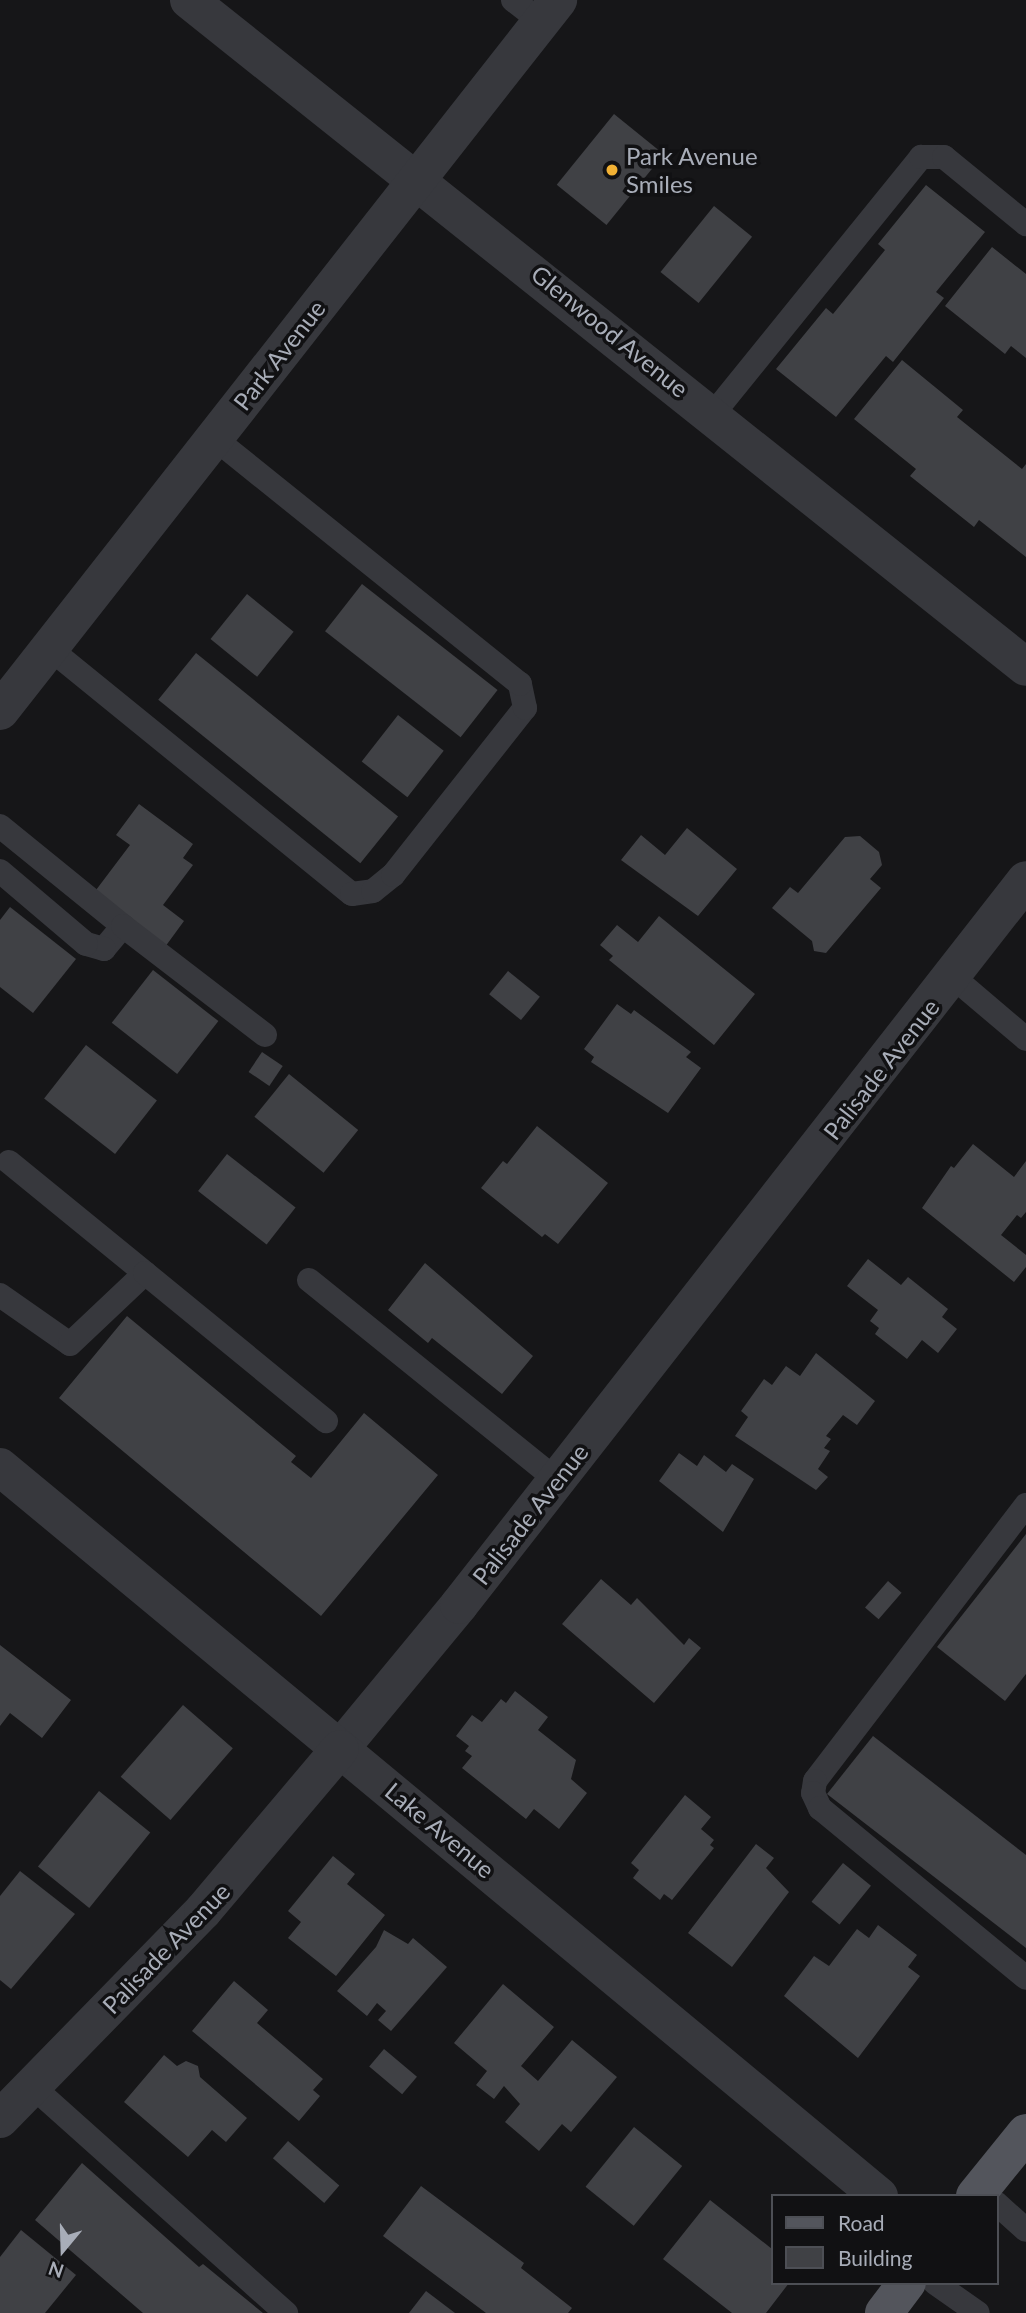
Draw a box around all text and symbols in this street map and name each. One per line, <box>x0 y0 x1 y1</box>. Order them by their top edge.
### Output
place label: Park Avenue Smiles <box>626 142 758 198</box>
marker: Park Avenue Smiles <box>604 162 620 178</box>
street label: Glenwood Avenue <box>526 259 694 403</box>
street label: Park Avenue <box>227 294 331 416</box>
street label: Palisade Avenue <box>817 993 945 1145</box>
street label: Palisade Avenue <box>466 1438 594 1590</box>
street label: Lake Avenue <box>379 1776 501 1884</box>
street label: Palisade Avenue <box>96 1876 236 2020</box>
legend <box>771 2194 998 2285</box>
text: Road <box>838 2210 885 2235</box>
north arrow <box>28 2215 98 2285</box>
text: Building <box>838 2245 913 2270</box>
text: N <box>45 2257 67 2284</box>

